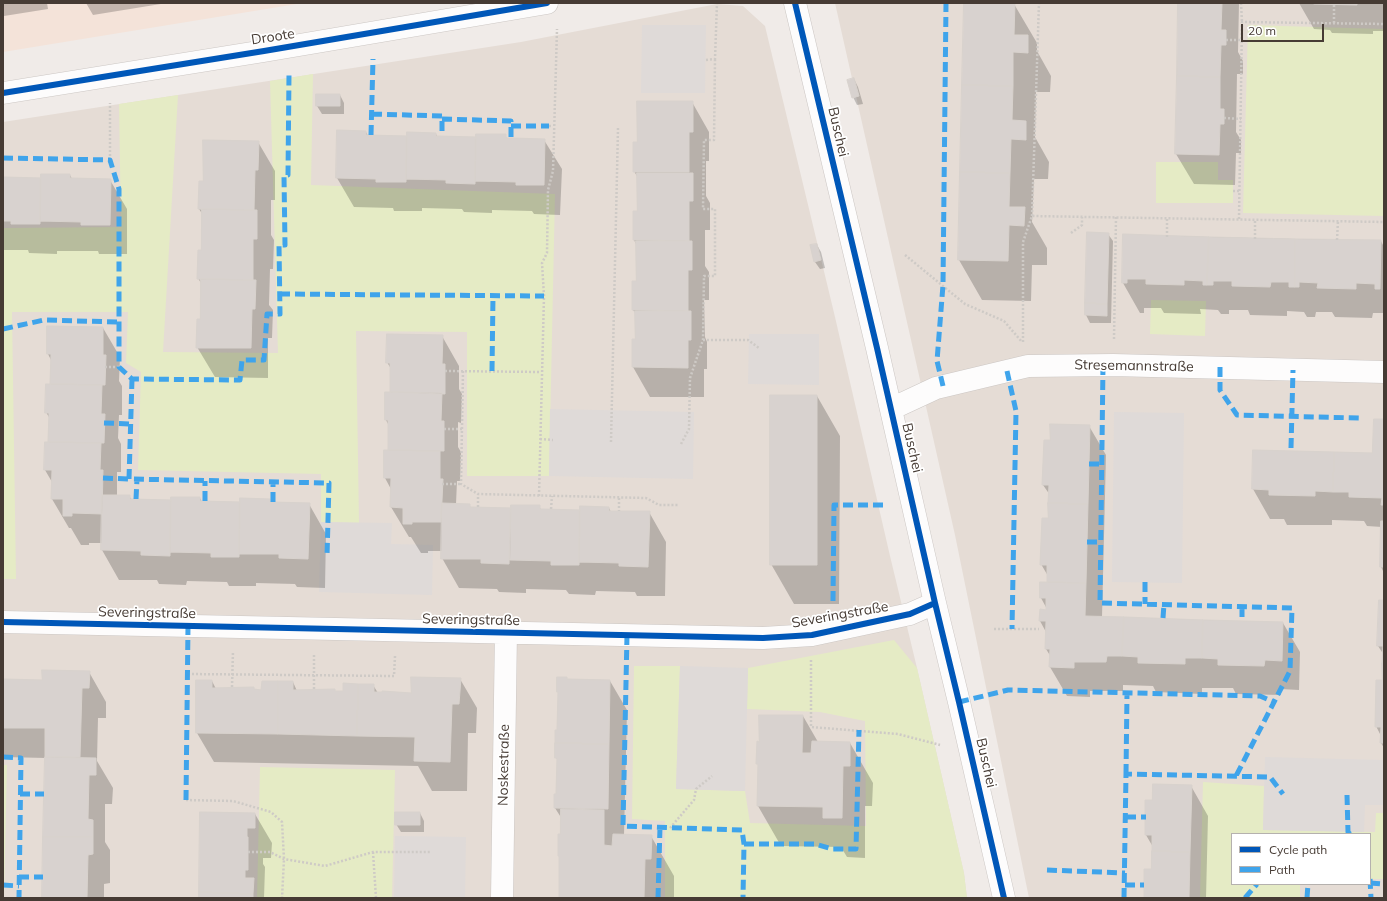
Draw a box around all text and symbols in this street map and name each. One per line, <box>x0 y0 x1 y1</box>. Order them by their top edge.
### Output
scale bar <box>1243 16 1326 42</box>
text: 20 m <box>1248 23 1276 38</box>
street label: Droote <box>250 25 296 49</box>
street label: Buschei <box>824 105 852 159</box>
street label: Stresemannstraße <box>1074 357 1194 375</box>
street label: Buschei <box>898 421 926 475</box>
street label: Severingstraße <box>790 598 890 632</box>
street label: Severingstraße <box>98 604 196 622</box>
street label: Severingstraße <box>422 611 520 629</box>
street label: Noskestraße <box>495 724 513 806</box>
street label: Buschei <box>972 736 1000 790</box>
legend <box>1231 833 1371 885</box>
text: Cycle path <box>1269 842 1327 857</box>
text: Path <box>1269 862 1295 877</box>

